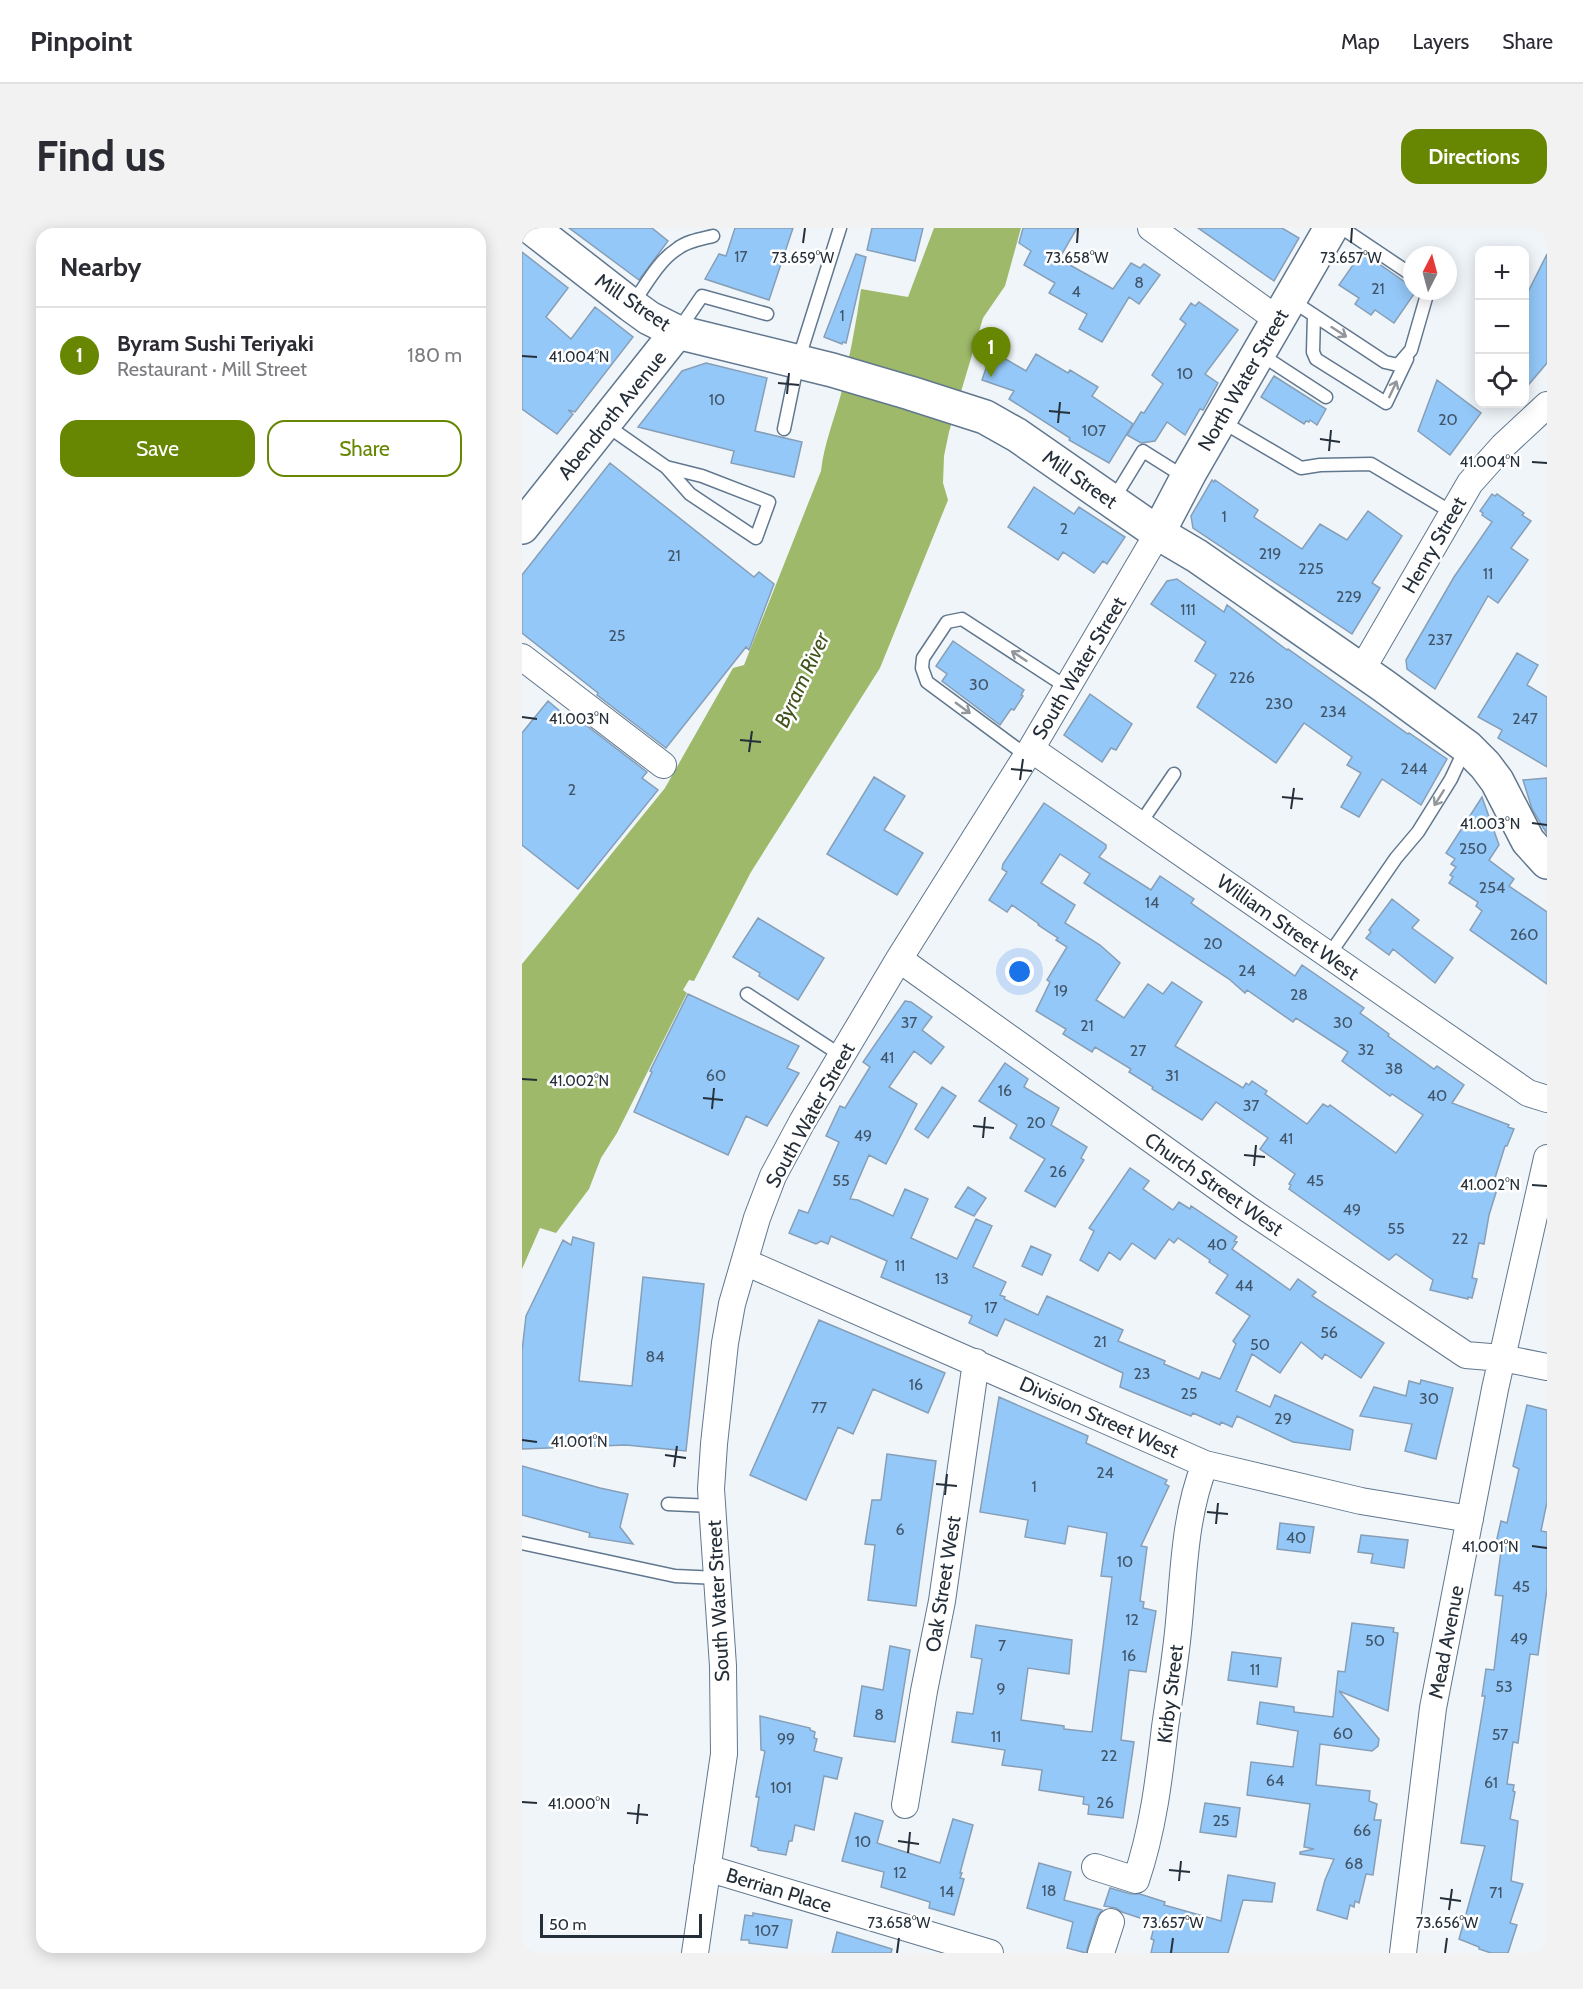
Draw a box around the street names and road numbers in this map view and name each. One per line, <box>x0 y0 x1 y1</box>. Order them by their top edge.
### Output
street label: Mill Street <box>591 268 675 336</box>
street label: North Water Street <box>1193 305 1293 455</box>
street label: Abendroth Avenue <box>553 346 671 484</box>
street label: Mill Street <box>1038 445 1122 514</box>
street label: Henry Street <box>1397 492 1471 598</box>
street label: South Water Street <box>1027 592 1131 744</box>
street label: William Street West <box>1212 869 1364 985</box>
street label: South Water Street <box>760 1038 860 1192</box>
street label: Church Street West <box>1140 1127 1288 1241</box>
street label: Division Street West <box>1016 1371 1182 1463</box>
street label: Oak Street West <box>920 1514 966 1654</box>
street label: South Water Street <box>702 1519 734 1682</box>
street label: Mead Avenue <box>1423 1583 1469 1701</box>
street label: Kirby Street <box>1152 1643 1188 1745</box>
street label: Berrian Place <box>723 1863 835 1917</box>

